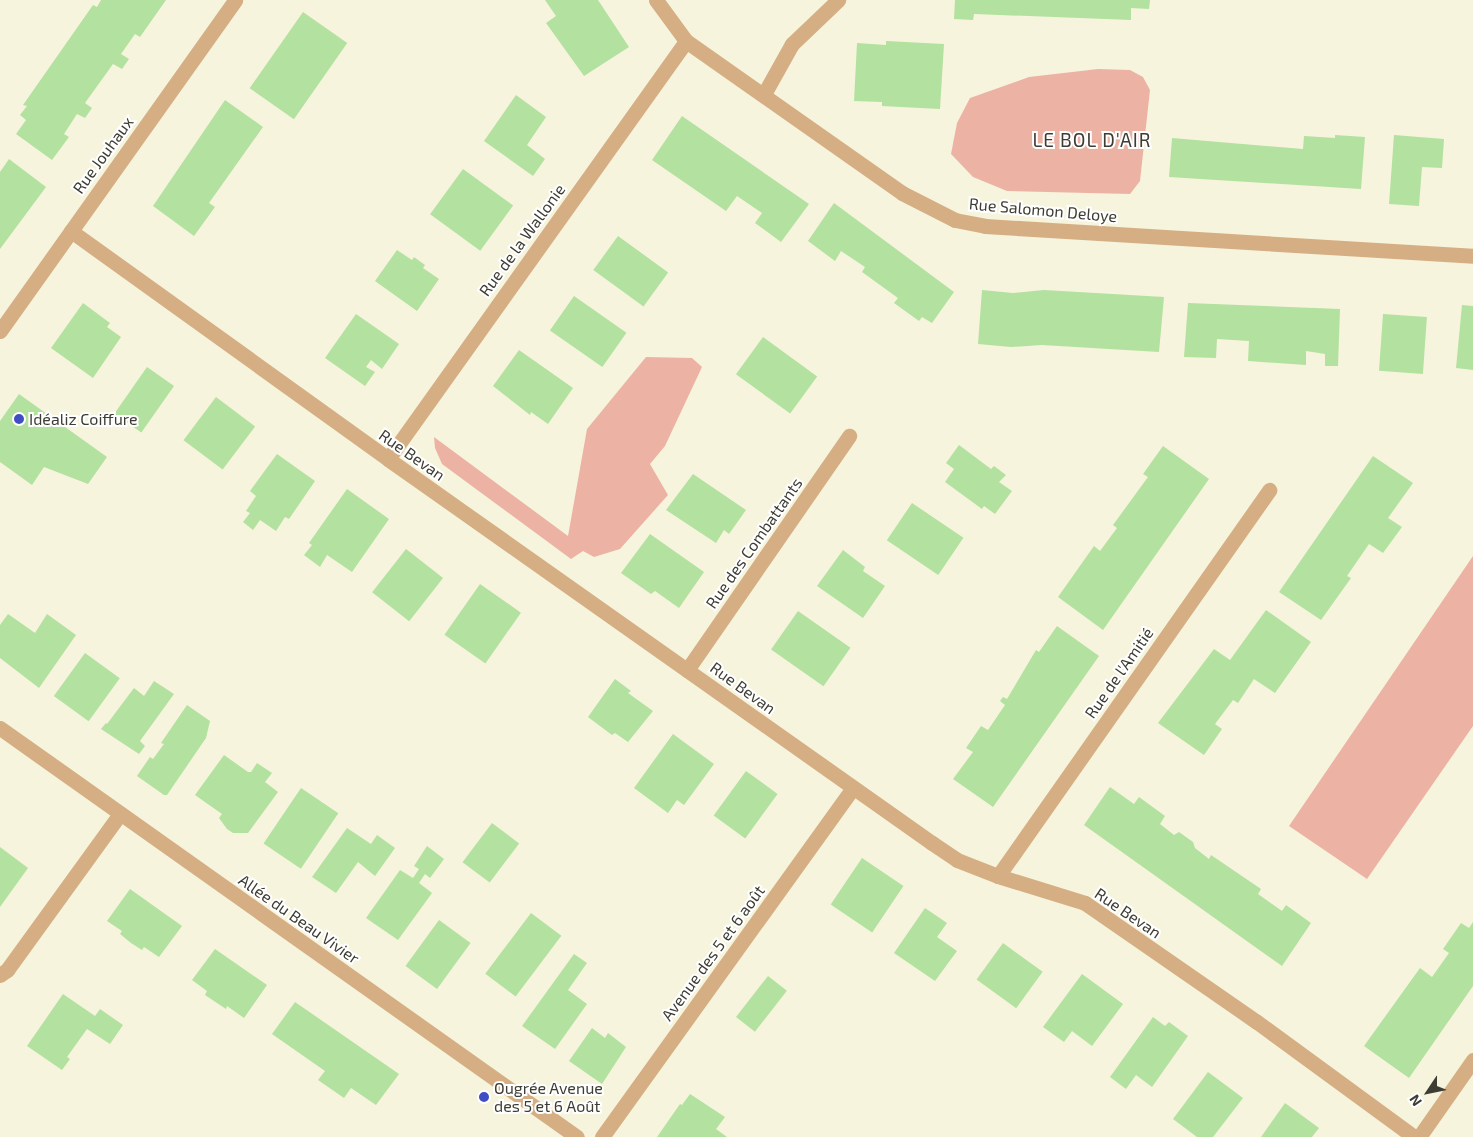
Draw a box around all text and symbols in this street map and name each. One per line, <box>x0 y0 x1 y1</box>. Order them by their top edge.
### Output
street label: Rue Jouhaux <box>69 113 137 197</box>
district label: LE BOL D'AIR <box>1031 129 1153 151</box>
street label: Rue de la Wallonie <box>475 180 569 300</box>
street label: Rue Salomon Deloye <box>968 194 1118 226</box>
place label: Idéaliz Coiffure <box>29 409 138 429</box>
marker: Idéaliz Coiffure <box>13 413 25 425</box>
street label: Rue Bevan <box>375 425 449 485</box>
street label: Rue des Combattants <box>702 474 806 612</box>
street label: Rue de l'Amitié <box>1081 624 1157 722</box>
street label: Rue Bevan <box>707 658 779 718</box>
street label: Allée du Beau Vivier <box>235 870 363 968</box>
street label: Avenue des 5 et 6 août <box>657 881 769 1025</box>
street label: Rue Bevan <box>1091 884 1165 942</box>
north arrow <box>1403 1067 1453 1117</box>
place label: Ougrée Avenue des 5 et 6 Août <box>494 1078 603 1116</box>
marker: Ougrée Avenue des 5 et 6 Août <box>478 1091 490 1103</box>
text: N <box>1405 1092 1425 1110</box>

